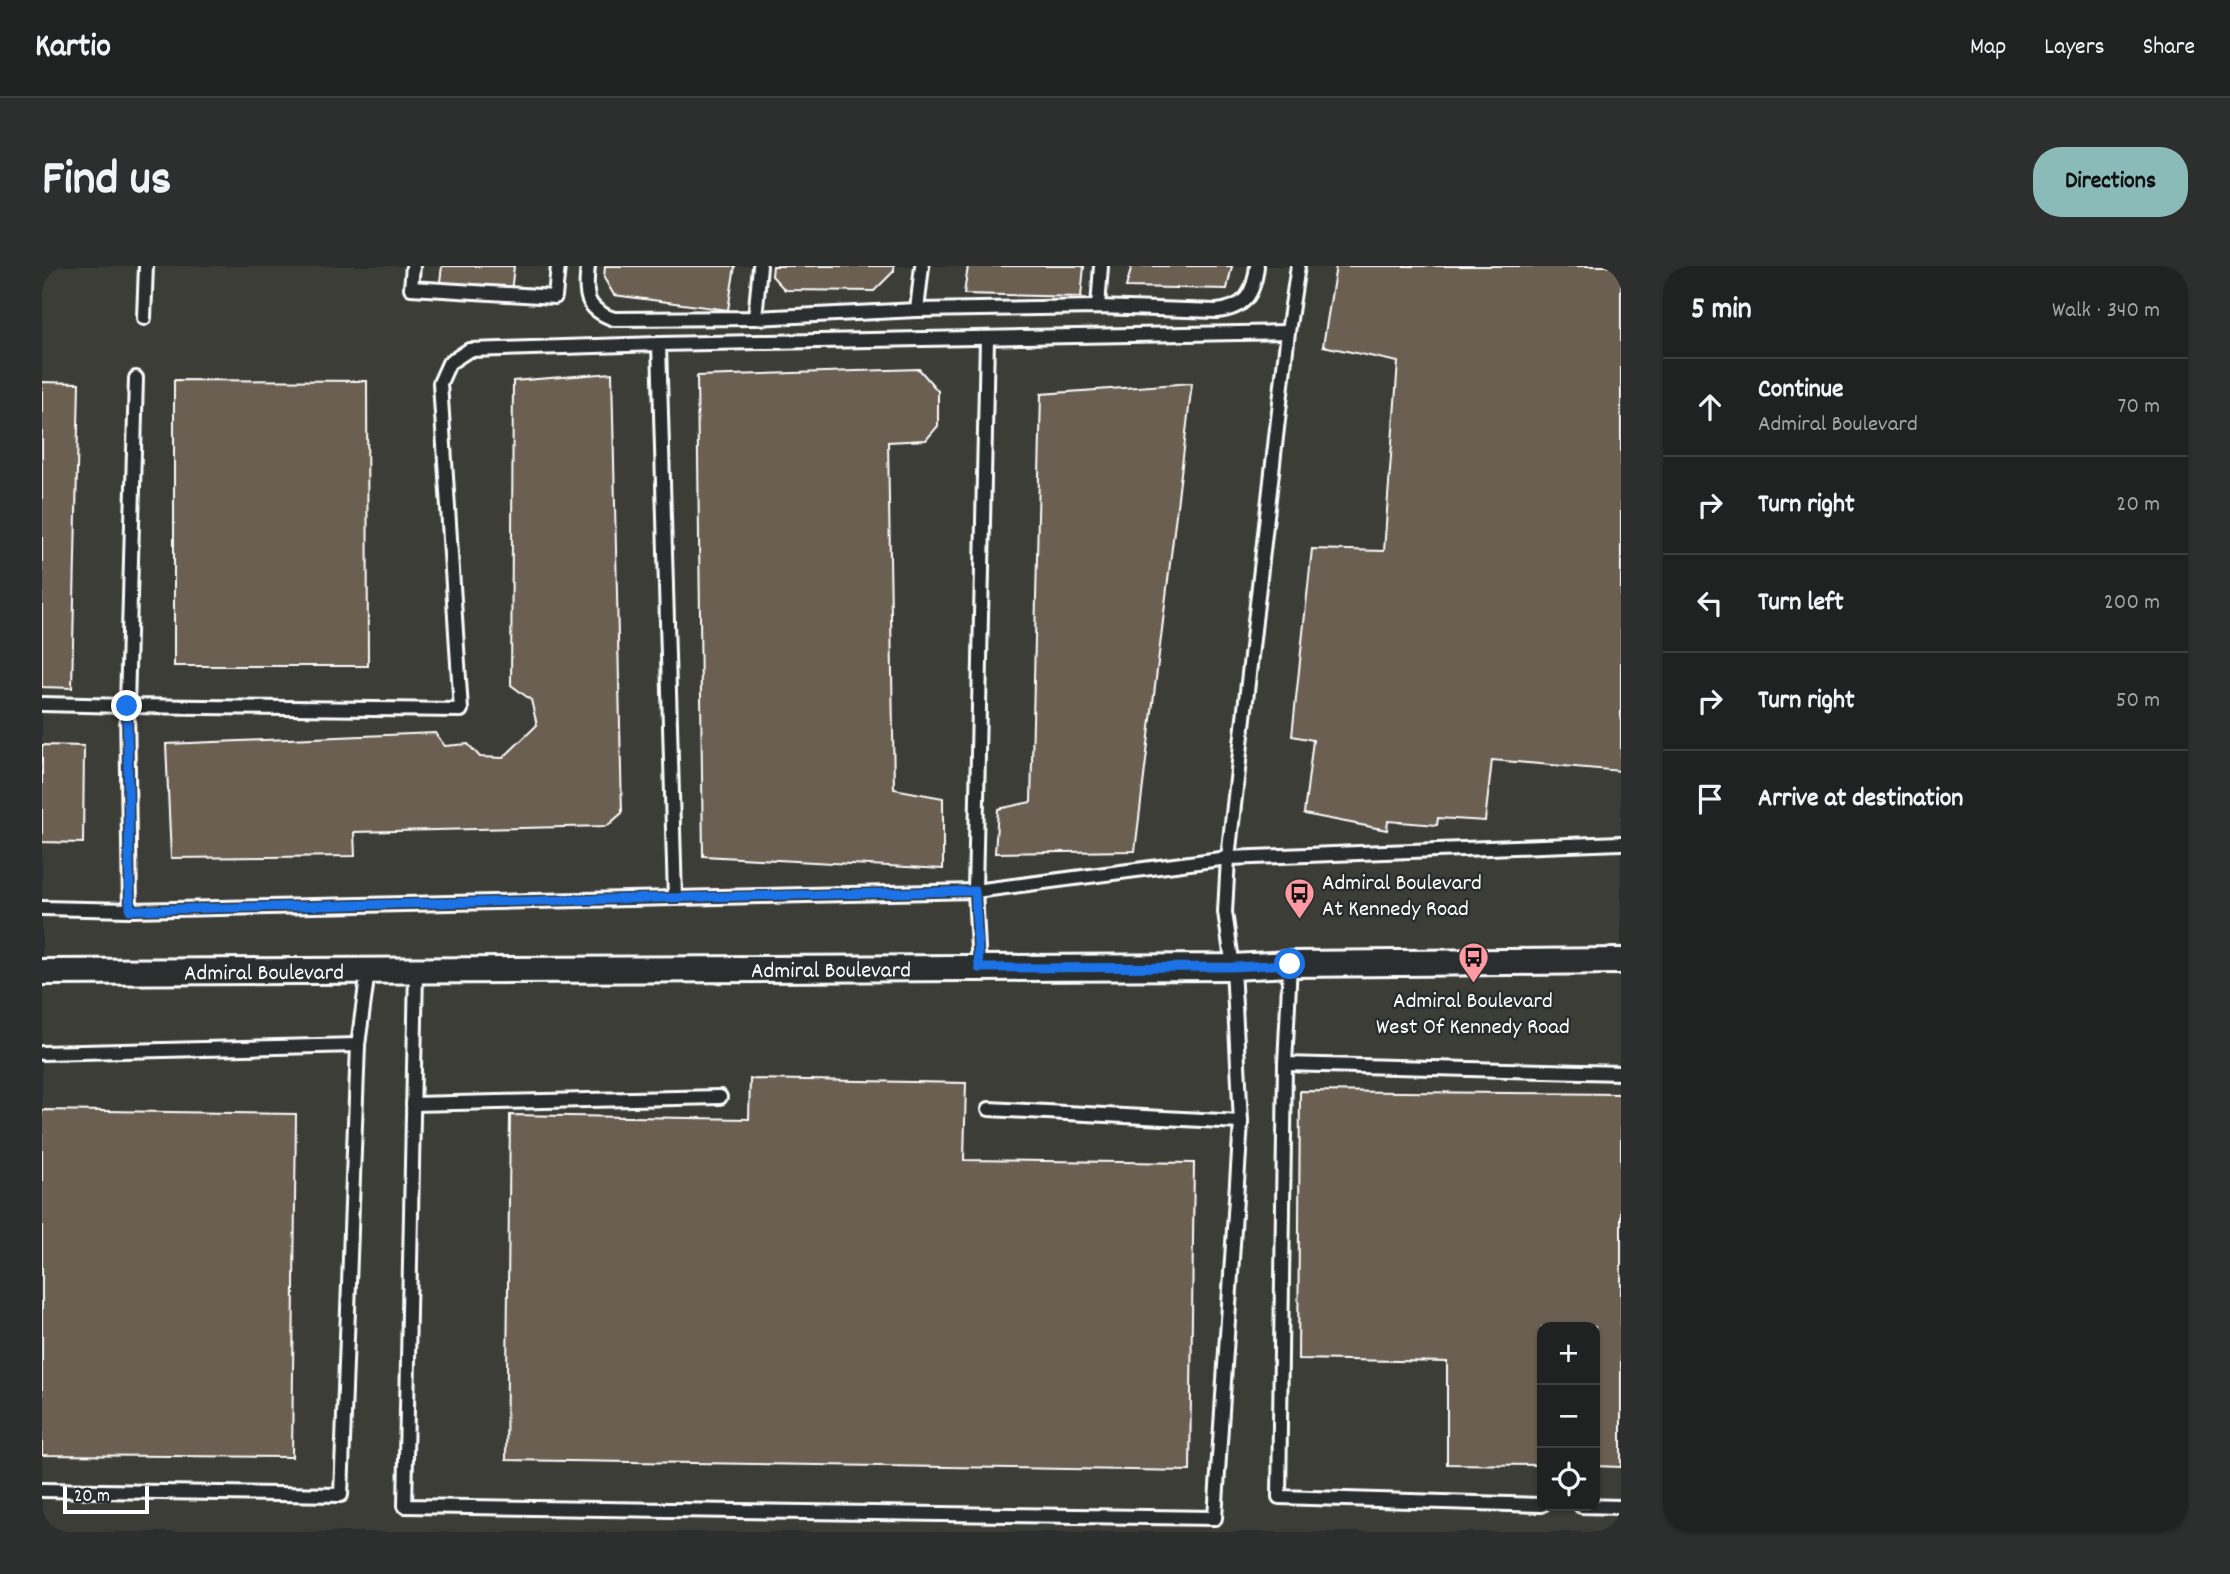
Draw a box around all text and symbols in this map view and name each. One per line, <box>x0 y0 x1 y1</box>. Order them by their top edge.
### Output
text: Kartio <box>35 25 111 72</box>
text: Map <box>1970 31 2006 65</box>
text: Layers <box>2044 31 2105 65</box>
text: Share <box>2143 31 2195 65</box>
text: Find us <box>42 147 171 217</box>
button: Directions <box>2033 147 2188 217</box>
text: 5 min <box>1691 290 1752 333</box>
text: Walk · 340 m <box>2052 295 2160 328</box>
text: Continue <box>1758 372 1843 409</box>
icon: ahead <box>1691 388 1729 426</box>
text: 70 m <box>2118 391 2160 424</box>
text: Admiral Boulevard <box>1758 409 1918 442</box>
icon: right <box>1691 486 1729 524</box>
text: Turn right <box>1758 487 1855 524</box>
text: 20 m <box>2116 489 2160 522</box>
icon: left <box>1691 584 1729 622</box>
text: Turn left <box>1758 585 1844 622</box>
text: 200 m <box>2104 587 2160 620</box>
icon: right <box>1691 682 1729 720</box>
text: Turn right <box>1758 683 1855 720</box>
text: 50 m <box>2116 685 2160 718</box>
route end <box>111 690 142 721</box>
icon: arrive <box>1691 780 1729 818</box>
text: Arrive at destination <box>1758 781 1963 818</box>
place label: Admiral Boulevard At Kennedy Road <box>1322 868 1482 927</box>
bus stop icon: Admiral Boulevard At Kennedy Road <box>1282 877 1316 921</box>
bus stop icon: Admiral Boulevard West Of Kennedy Road <box>1456 941 1490 985</box>
route start <box>1274 948 1305 979</box>
street label: Admiral Boulevard <box>751 955 911 989</box>
street label: Admiral Boulevard <box>184 958 344 991</box>
place label: Admiral Boulevard West Of Kennedy Road <box>1376 986 1570 1045</box>
map controls <box>1537 1322 1600 1511</box>
button: + <box>1537 1322 1600 1385</box>
button: − <box>1537 1385 1600 1448</box>
button: locate <box>1537 1448 1600 1511</box>
scale bar <box>63 1483 149 1515</box>
text: 20 m <box>74 1484 110 1511</box>

